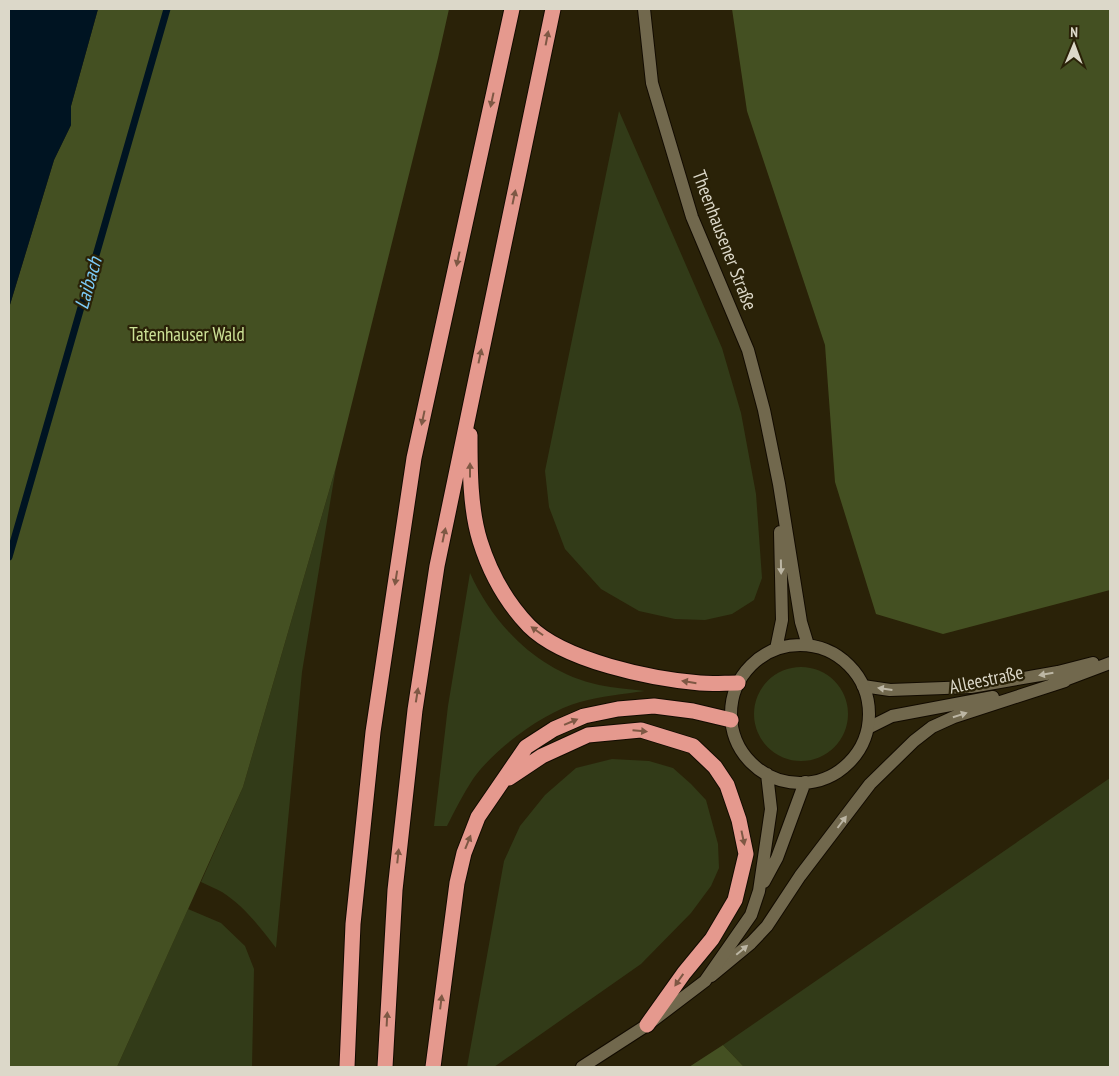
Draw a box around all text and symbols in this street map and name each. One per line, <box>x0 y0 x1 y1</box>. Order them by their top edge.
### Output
north arrow <box>1049 20 1099 70</box>
text: N <box>1070 23 1078 41</box>
one-way arrow <box>544 30 552 46</box>
one-way arrow <box>488 93 496 109</box>
street label: Theenhausener Straße <box>687 167 763 313</box>
one-way arrow <box>510 190 518 205</box>
one-way arrow <box>454 251 462 266</box>
water label: Laibach <box>68 253 108 312</box>
park label: Tatenhauser Wald <box>129 322 245 346</box>
one-way arrow <box>477 348 485 364</box>
one-way arrow <box>419 410 427 425</box>
one-way arrow <box>466 462 474 478</box>
one-way arrow <box>440 526 448 542</box>
one-way arrow <box>777 559 785 575</box>
one-way arrow <box>392 570 400 586</box>
one-way arrow <box>530 626 544 636</box>
street label: Alleestraße <box>947 659 1025 699</box>
one-way arrow <box>1037 671 1053 679</box>
one-way arrow <box>681 677 697 685</box>
one-way arrow <box>876 685 892 693</box>
one-way arrow <box>413 687 421 703</box>
one-way arrow <box>953 711 968 718</box>
one-way arrow <box>563 718 578 725</box>
one-way arrow <box>632 728 648 736</box>
one-way arrow <box>836 816 847 829</box>
one-way arrow <box>739 830 747 845</box>
one-way arrow <box>464 834 472 849</box>
one-way arrow <box>395 848 403 864</box>
one-way arrow <box>736 944 749 955</box>
one-way arrow <box>674 973 684 987</box>
one-way arrow <box>437 993 445 1009</box>
one-way arrow <box>384 1010 392 1026</box>

